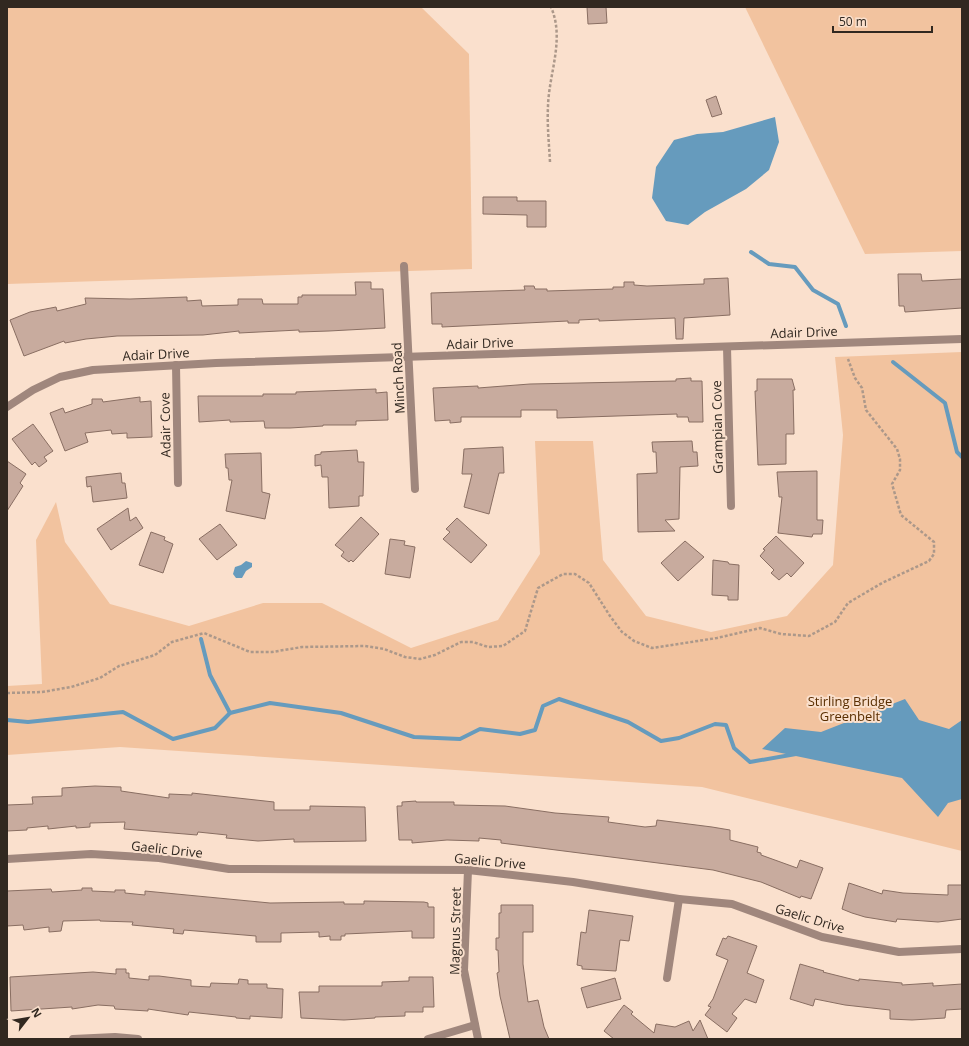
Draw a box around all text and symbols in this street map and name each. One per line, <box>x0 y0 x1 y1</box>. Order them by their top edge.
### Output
scale bar <box>833 8 932 34</box>
text: 50 m <box>839 13 867 30</box>
street label: Adair Drive <box>770 322 838 342</box>
street label: Adair Drive <box>446 333 514 353</box>
street label: Minch Road <box>387 342 409 414</box>
street label: Adair Drive <box>122 343 190 365</box>
street label: Grampian Cove <box>707 380 727 474</box>
street label: Adair Cove <box>155 392 175 458</box>
park label: Stirling Bridge Greenbelt <box>808 692 892 725</box>
street label: Gaelic Drive <box>130 836 204 862</box>
street label: Gaelic Drive <box>453 849 527 873</box>
street label: Magnus Street <box>445 887 465 975</box>
street label: Gaelic Drive <box>773 899 847 937</box>
north arrow <box>8 998 48 1038</box>
text: N <box>28 1005 46 1020</box>

